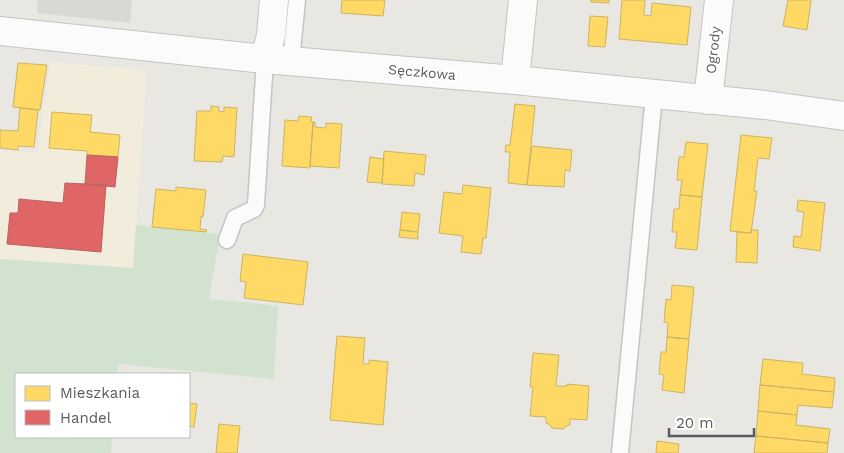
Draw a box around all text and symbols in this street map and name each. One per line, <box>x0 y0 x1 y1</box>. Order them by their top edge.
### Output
street label: Ogrody <box>703 25 724 75</box>
street label: Sęczkowa <box>388 61 456 83</box>
legend <box>15 373 190 438</box>
text: Mieszkania <box>60 384 140 402</box>
scale bar <box>669 406 754 438</box>
text: Handel <box>60 409 112 427</box>
text: 20 m <box>676 414 714 432</box>

